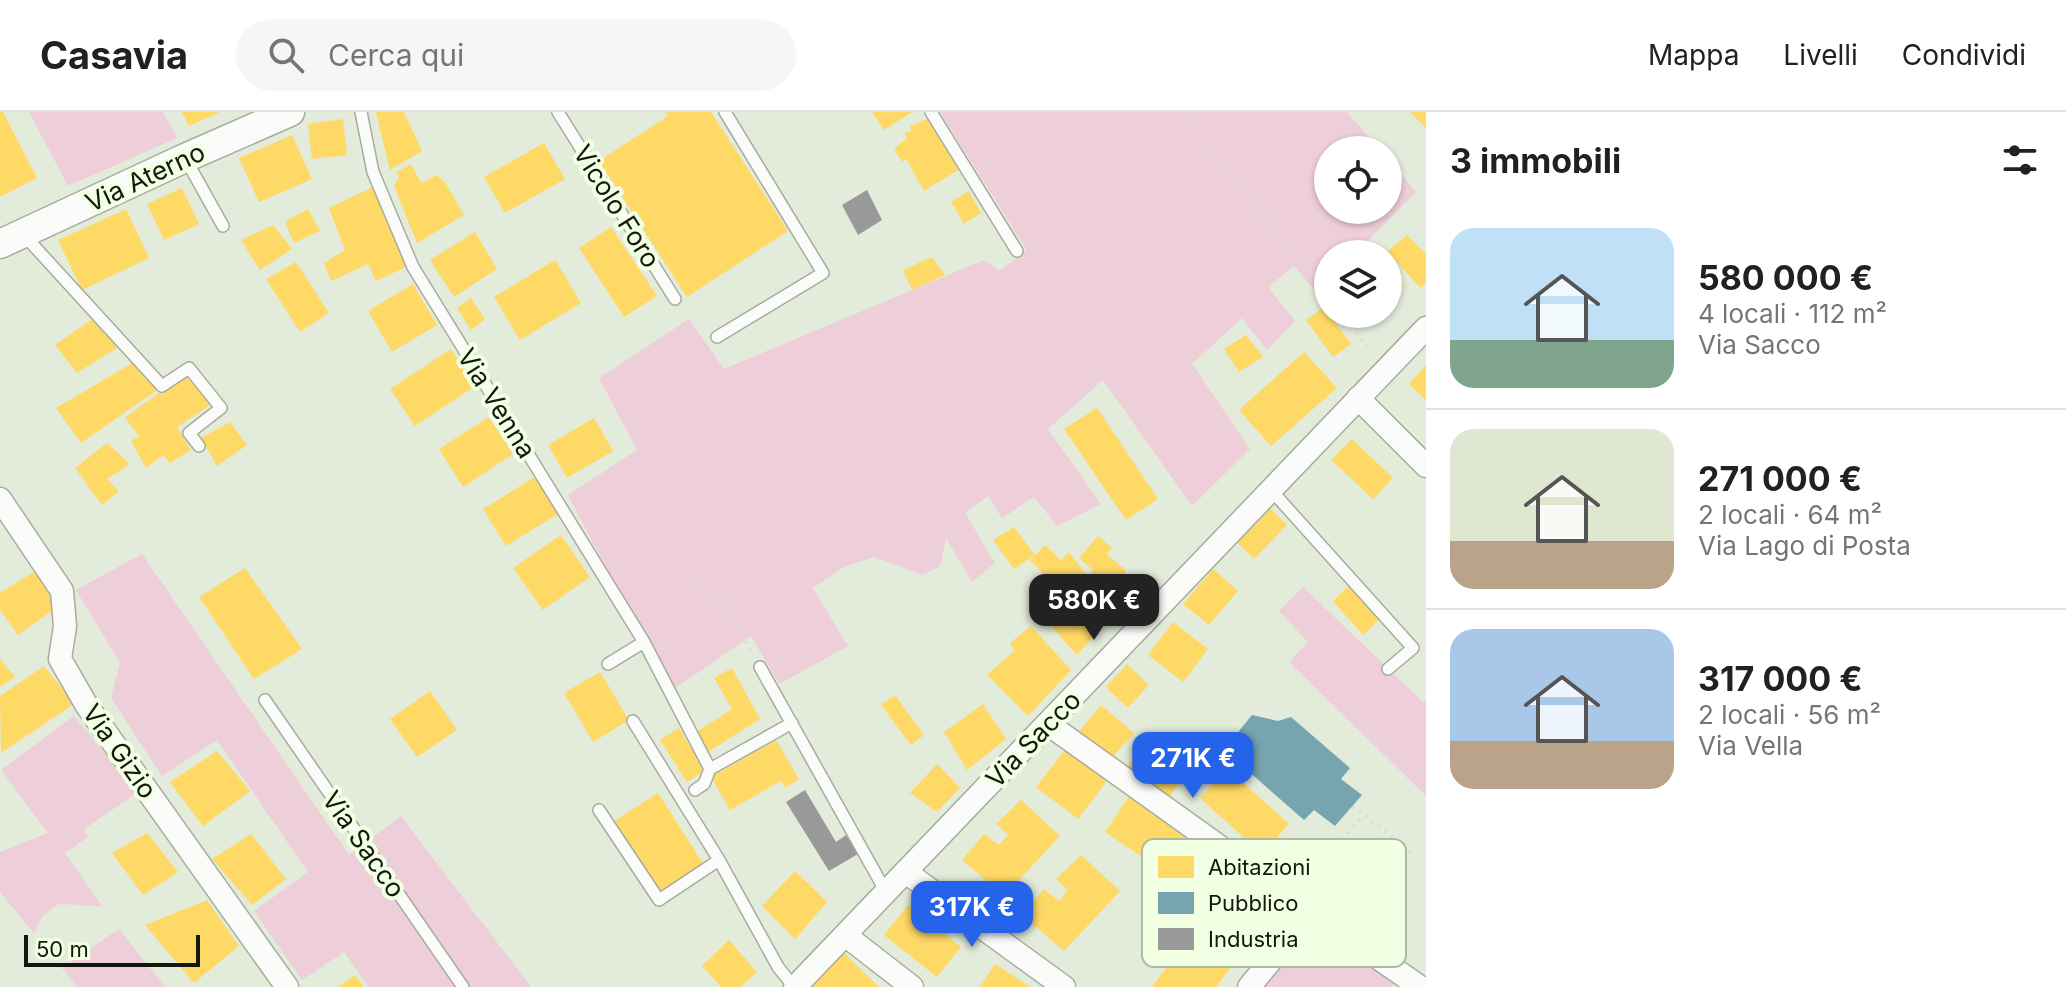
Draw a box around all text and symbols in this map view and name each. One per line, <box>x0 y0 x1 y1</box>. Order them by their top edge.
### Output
search box <box>236 19 796 91</box>
text: Casavia <box>40 32 188 78</box>
icon: search <box>264 33 308 77</box>
text: Cerca qui <box>328 37 464 73</box>
text: Mappa <box>1648 38 1739 72</box>
text: Livelli <box>1783 38 1858 72</box>
text: Condividi <box>1902 38 2026 72</box>
street label: Via Aterno <box>80 136 210 218</box>
map controls <box>1314 136 1402 328</box>
button: locate <box>1314 136 1402 224</box>
icon: filters <box>1998 138 2042 182</box>
street label: Vicolo Foro <box>567 139 667 273</box>
text: 3 immobili <box>1450 140 1621 181</box>
button: layers <box>1314 240 1402 328</box>
text: 580 000 € <box>1698 257 1873 298</box>
icon: home <box>1514 260 1610 356</box>
text: 4 locali · 112 m² <box>1698 298 1887 329</box>
text: Via Sacco <box>1698 329 1821 360</box>
street label: Via Venna <box>451 343 543 463</box>
text: 271 000 € <box>1698 458 1862 499</box>
icon: home <box>1514 461 1610 557</box>
text: 2 locali · 64 m² <box>1698 499 1882 530</box>
text: Via Lago di Posta <box>1698 530 1911 561</box>
pin: 580K € <box>1029 574 1159 642</box>
text: 580K € <box>1047 584 1141 615</box>
text: 317 000 € <box>1698 658 1863 699</box>
icon: home <box>1514 661 1610 757</box>
street label: Via Sacco <box>979 684 1087 794</box>
street label: Via Gizio <box>76 698 164 804</box>
text: 2 locali · 56 m² <box>1698 699 1881 730</box>
text: Via Vella <box>1698 730 1803 761</box>
pin: 271K € <box>1128 732 1258 800</box>
text: 271K € <box>1150 742 1236 773</box>
street label: Via Sacco <box>316 785 412 903</box>
legend <box>1142 839 1406 967</box>
text: Abitazioni <box>1208 854 1311 880</box>
pin: 317K € <box>907 881 1037 949</box>
text: Pubblico <box>1208 890 1298 916</box>
text: 317K € <box>929 891 1015 922</box>
text: Industria <box>1208 926 1299 952</box>
scale bar <box>24 931 200 967</box>
text: 50 m <box>36 936 89 962</box>

